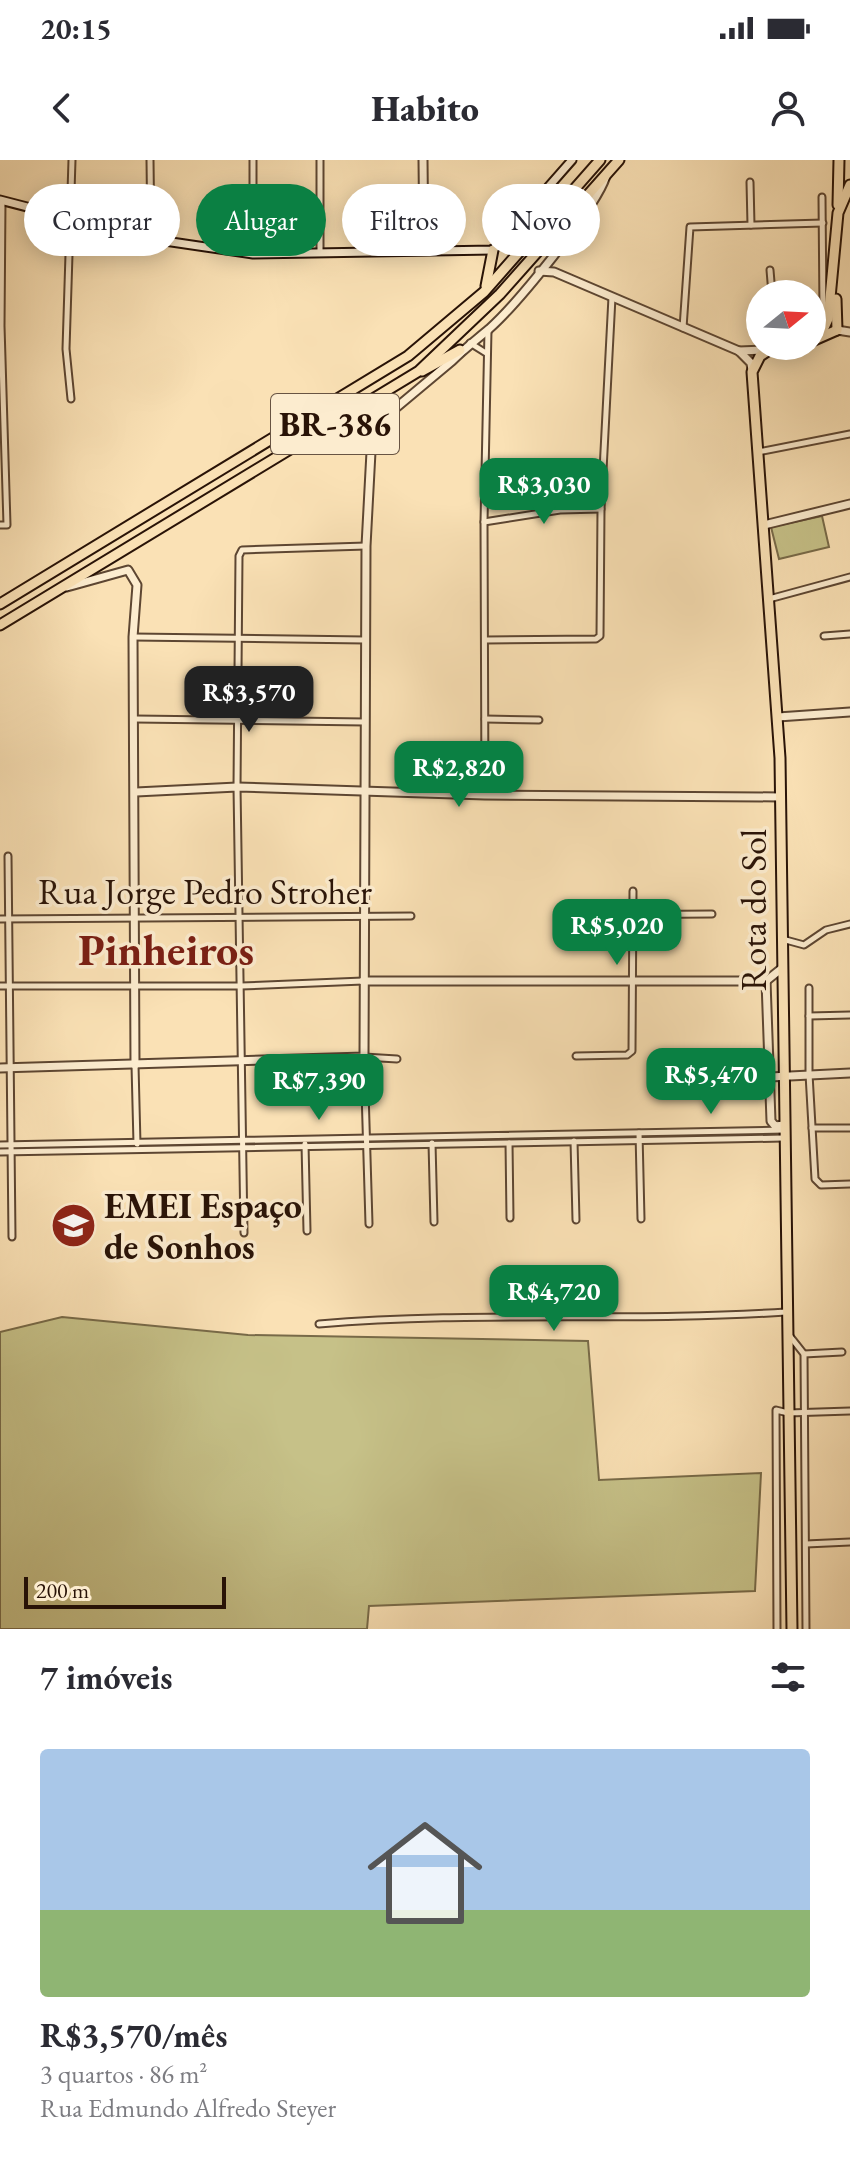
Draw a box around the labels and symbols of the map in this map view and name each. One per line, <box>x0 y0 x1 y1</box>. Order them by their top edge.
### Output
north arrow <box>746 280 826 360</box>
road number: BR-386 <box>271 394 399 454</box>
pin: R$3,030 <box>470 458 618 526</box>
pin: R$3,570 <box>175 666 323 734</box>
pin: R$2,820 <box>385 741 533 809</box>
street label: Rota do Sol <box>730 829 777 991</box>
street label: Rua Jorge Pedro Stroher <box>38 868 372 915</box>
pin: R$5,020 <box>543 899 691 967</box>
district label: Pinheiros <box>78 921 254 978</box>
pin: R$5,470 <box>637 1048 785 1116</box>
pin: R$7,390 <box>245 1054 393 1122</box>
place label: EMEI Espaço de Sonhos <box>104 1182 302 1270</box>
school or university icon: EMEI Espaço de Sonhos <box>49 1202 97 1250</box>
pin: R$4,720 <box>480 1265 628 1333</box>
scale bar <box>24 1573 226 1609</box>

